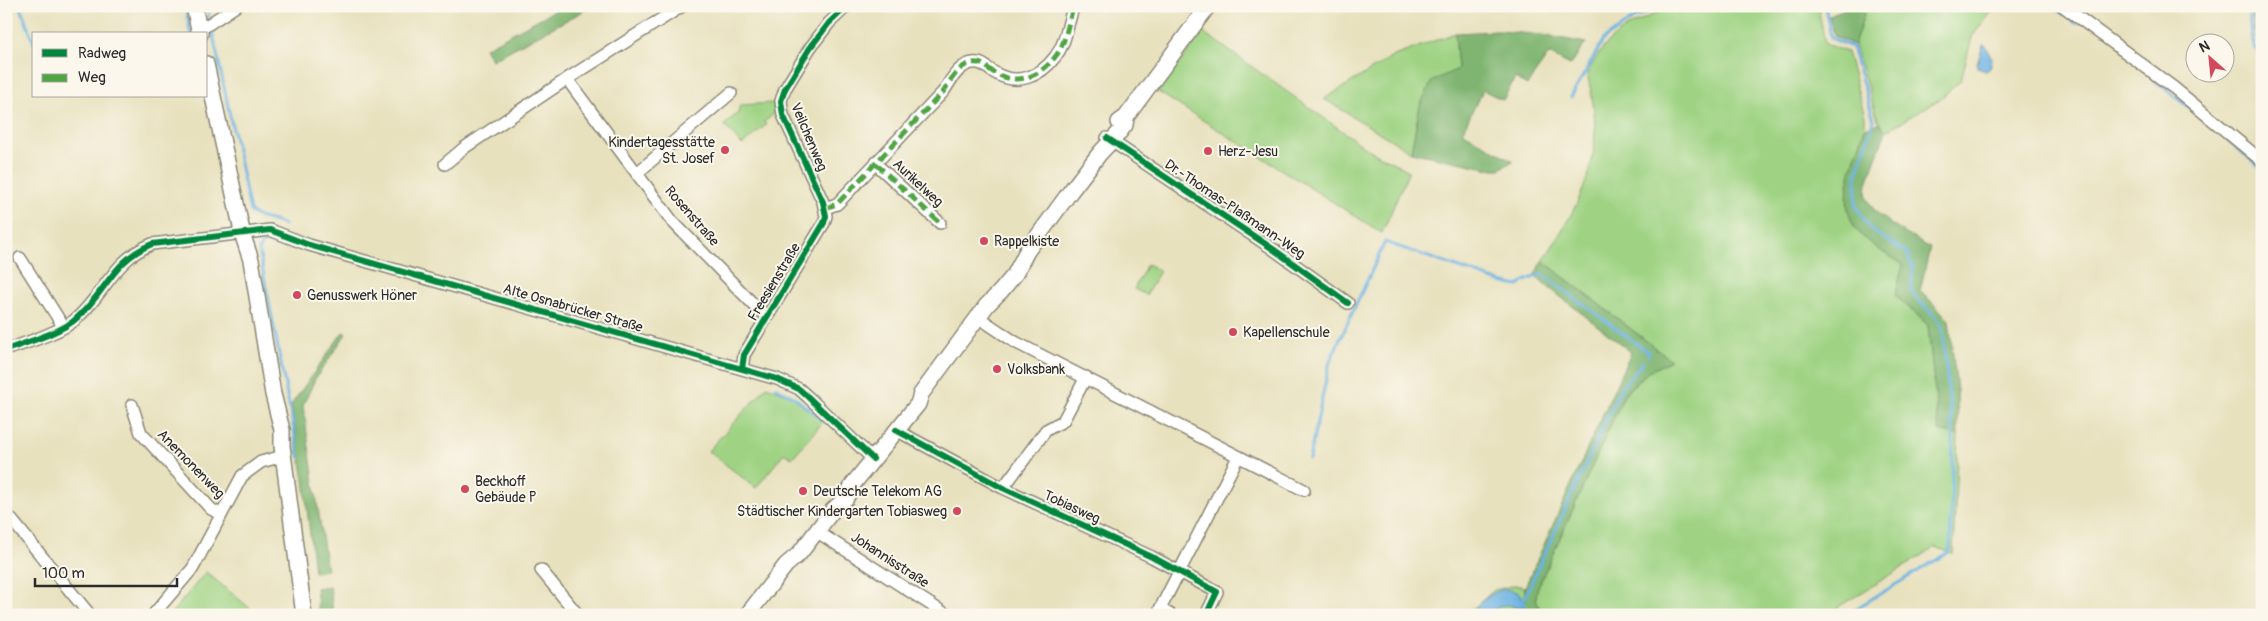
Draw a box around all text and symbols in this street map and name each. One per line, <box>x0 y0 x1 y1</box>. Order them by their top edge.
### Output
legend <box>32 32 208 98</box>
north arrow <box>2186 32 2236 82</box>
text: N <box>2196 37 2212 57</box>
text: Radweg <box>78 44 126 63</box>
text: Weg <box>78 68 106 87</box>
street label: Veilchenweg <box>787 100 831 174</box>
place label: Kindertagesstätte St. Josef <box>608 134 715 167</box>
place label: Herz-Jesu <box>1218 143 1278 160</box>
marker: Kindertagesstätte St. Josef <box>719 144 731 156</box>
marker: Herz-Jesu <box>1202 145 1214 157</box>
street label: Aurikelweg <box>889 155 947 211</box>
street label: Dr.-Thomas-Plaßmann-Weg <box>1162 156 1308 262</box>
street label: Rosenstraße <box>661 182 723 250</box>
place label: Rappelkiste <box>994 233 1059 250</box>
marker: Rappelkiste <box>978 235 990 247</box>
street label: Freesienstraße <box>744 240 804 324</box>
street label: Alte Osnabrücker Straße <box>501 280 645 336</box>
place label: Genusswerk Höner <box>307 287 417 304</box>
marker: Genusswerk Höner <box>291 289 303 301</box>
place label: Kapellenschule <box>1243 324 1330 341</box>
marker: Kapellenschule <box>1227 326 1239 338</box>
place label: Volksbank <box>1007 361 1065 378</box>
marker: Volksbank <box>991 363 1003 375</box>
street label: Anemonenweg <box>154 426 228 502</box>
place label: Beckhoff Gebäude P <box>475 473 537 506</box>
marker: Beckhoff Gebäude P <box>459 483 471 495</box>
place label: Deutsche Telekom AG <box>813 483 942 500</box>
marker: Deutsche Telekom AG <box>797 485 809 497</box>
street label: Tobiasweg <box>1041 487 1103 527</box>
place label: Städtischer Kindergarten Tobiasweg <box>737 503 947 520</box>
marker: Städtischer Kindergarten Tobiasweg <box>951 505 963 517</box>
street label: Johannisstraße <box>848 529 932 592</box>
scale bar <box>35 556 178 588</box>
text: 100 m <box>42 564 85 583</box>

